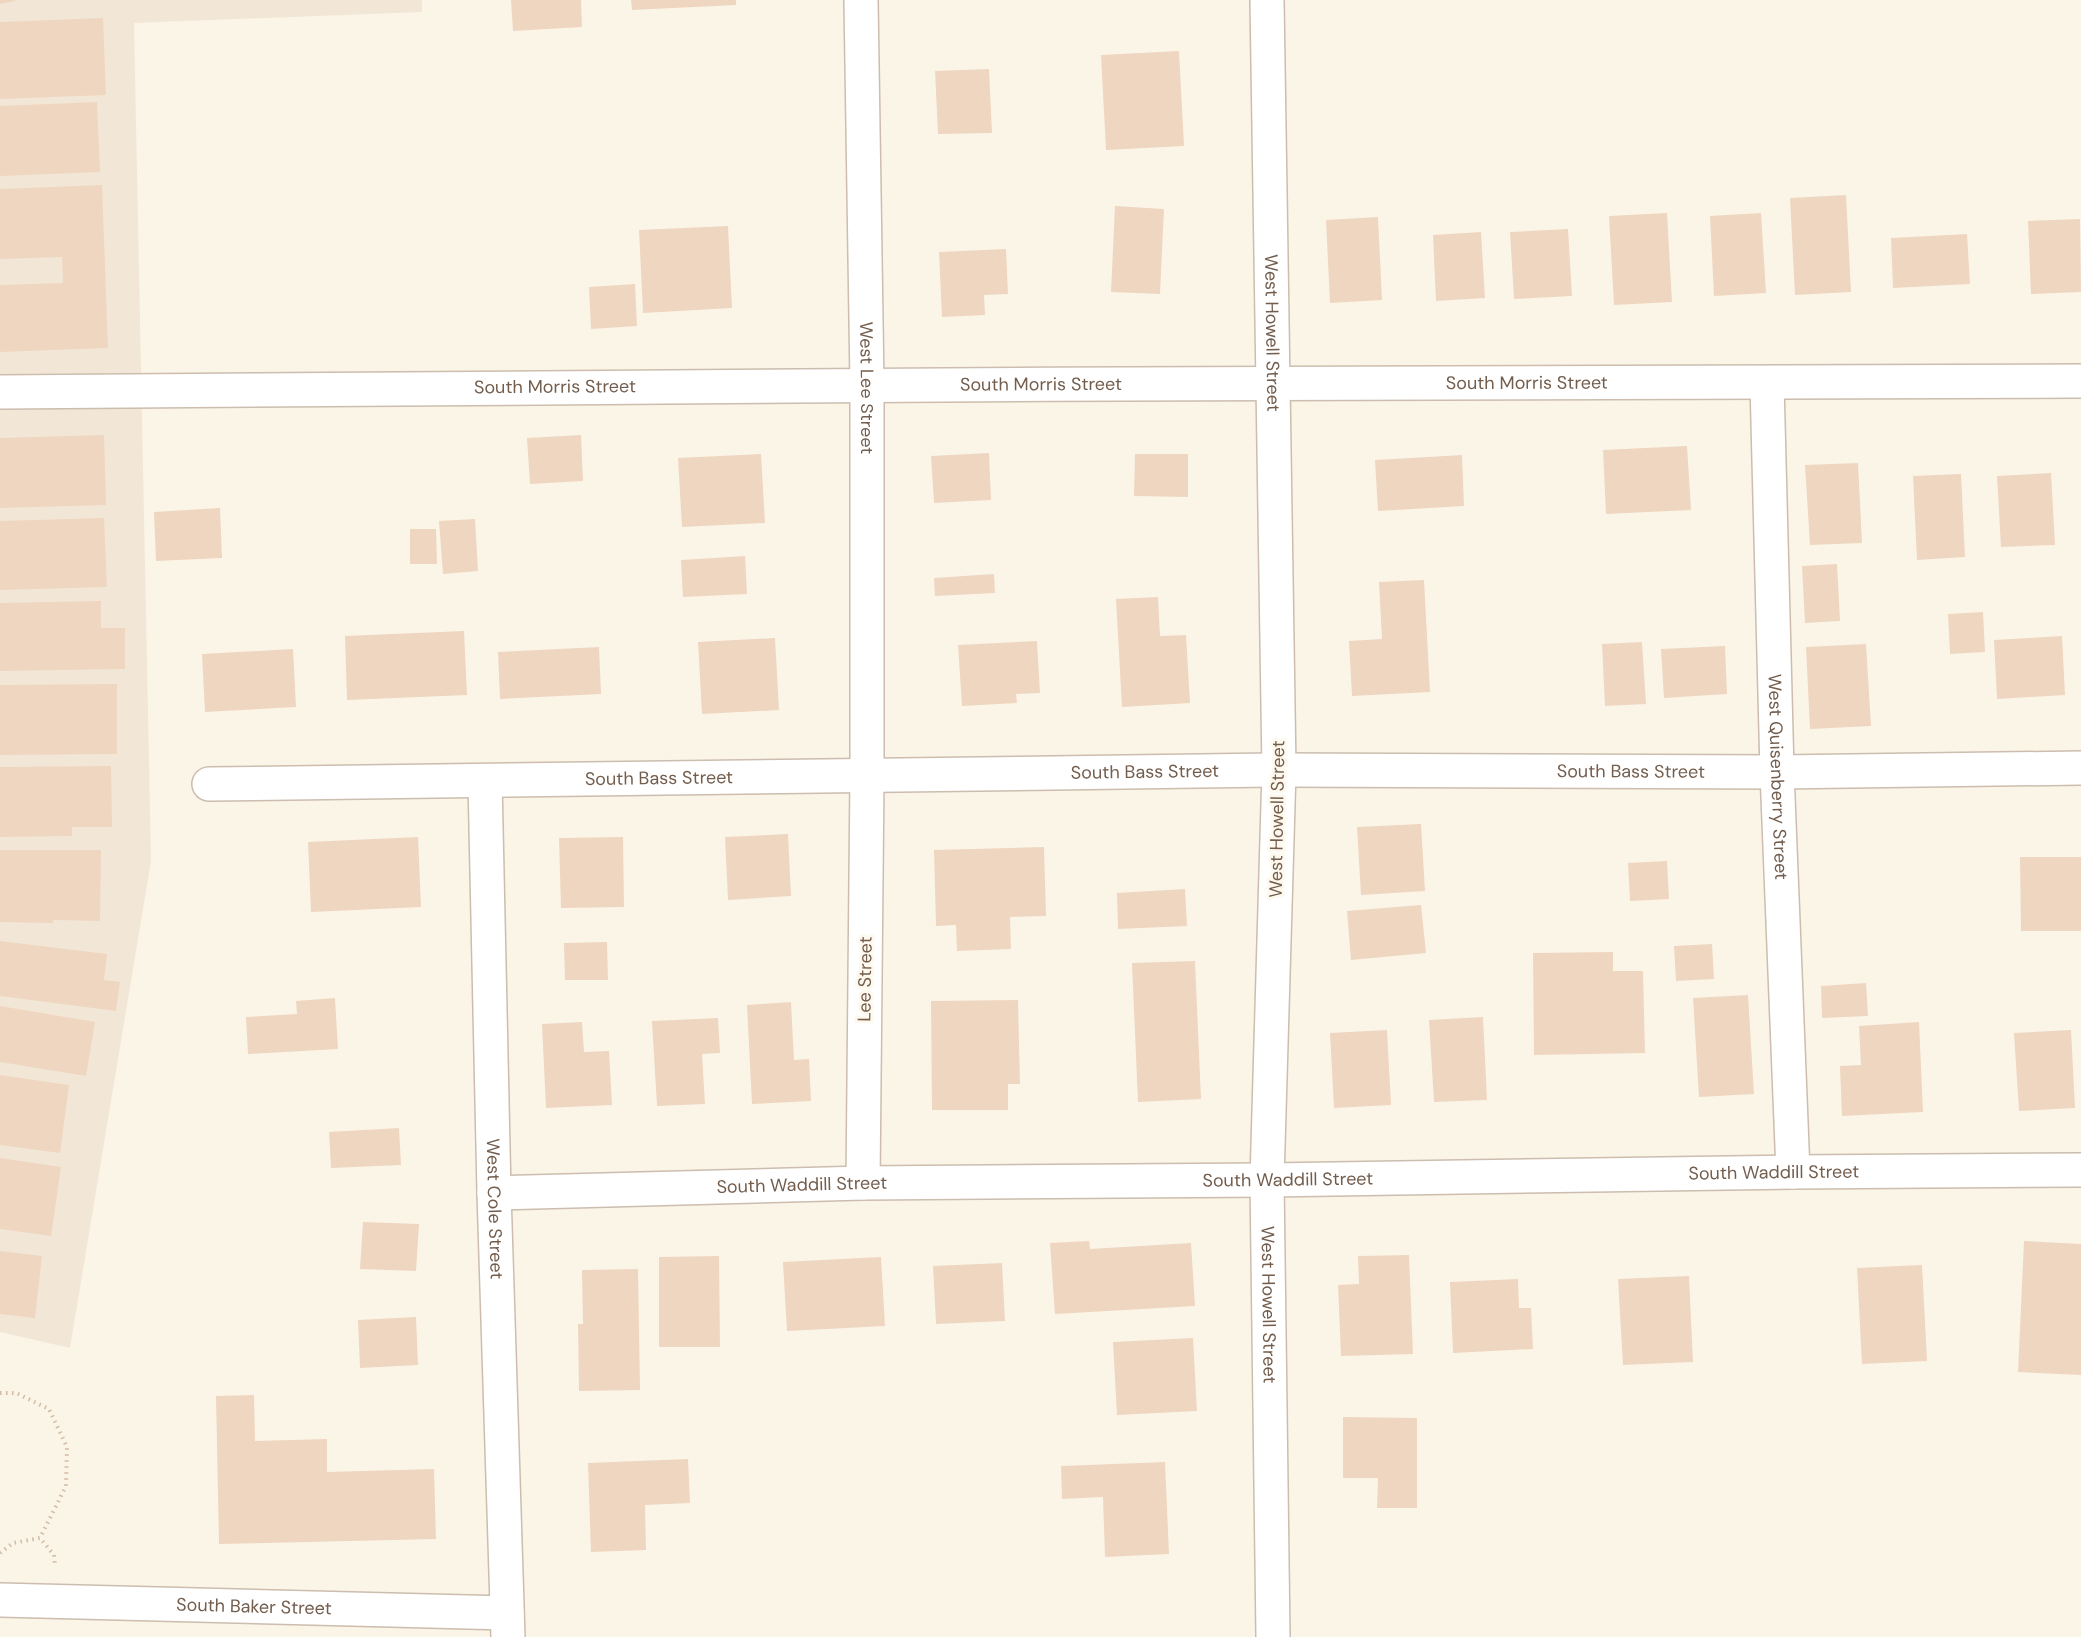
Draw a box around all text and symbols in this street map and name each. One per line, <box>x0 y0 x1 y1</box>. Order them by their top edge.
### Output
street label: West Howell Street <box>1259 254 1285 412</box>
street label: West Lee Street <box>854 321 879 454</box>
street label: South Morris Street <box>1446 371 1608 395</box>
street label: South Morris Street <box>960 372 1122 397</box>
street label: South Morris Street <box>474 374 636 399</box>
street label: West Quisenberry Street <box>1762 673 1793 880</box>
street label: West Howell Street <box>1264 740 1290 898</box>
street label: South Bass Street <box>1071 759 1219 785</box>
street label: South Bass Street <box>1557 759 1705 784</box>
street label: South Bass Street <box>585 765 733 791</box>
street label: Lee Street <box>852 936 878 1022</box>
street label: West Cole Street <box>481 1138 509 1280</box>
street label: South Waddill Street <box>1688 1160 1859 1186</box>
street label: South Waddill Street <box>1202 1166 1373 1192</box>
street label: South Waddill Street <box>716 1171 887 1199</box>
street label: West Howell Street <box>1256 1226 1282 1384</box>
street label: South Baker Street <box>176 1593 332 1621</box>

